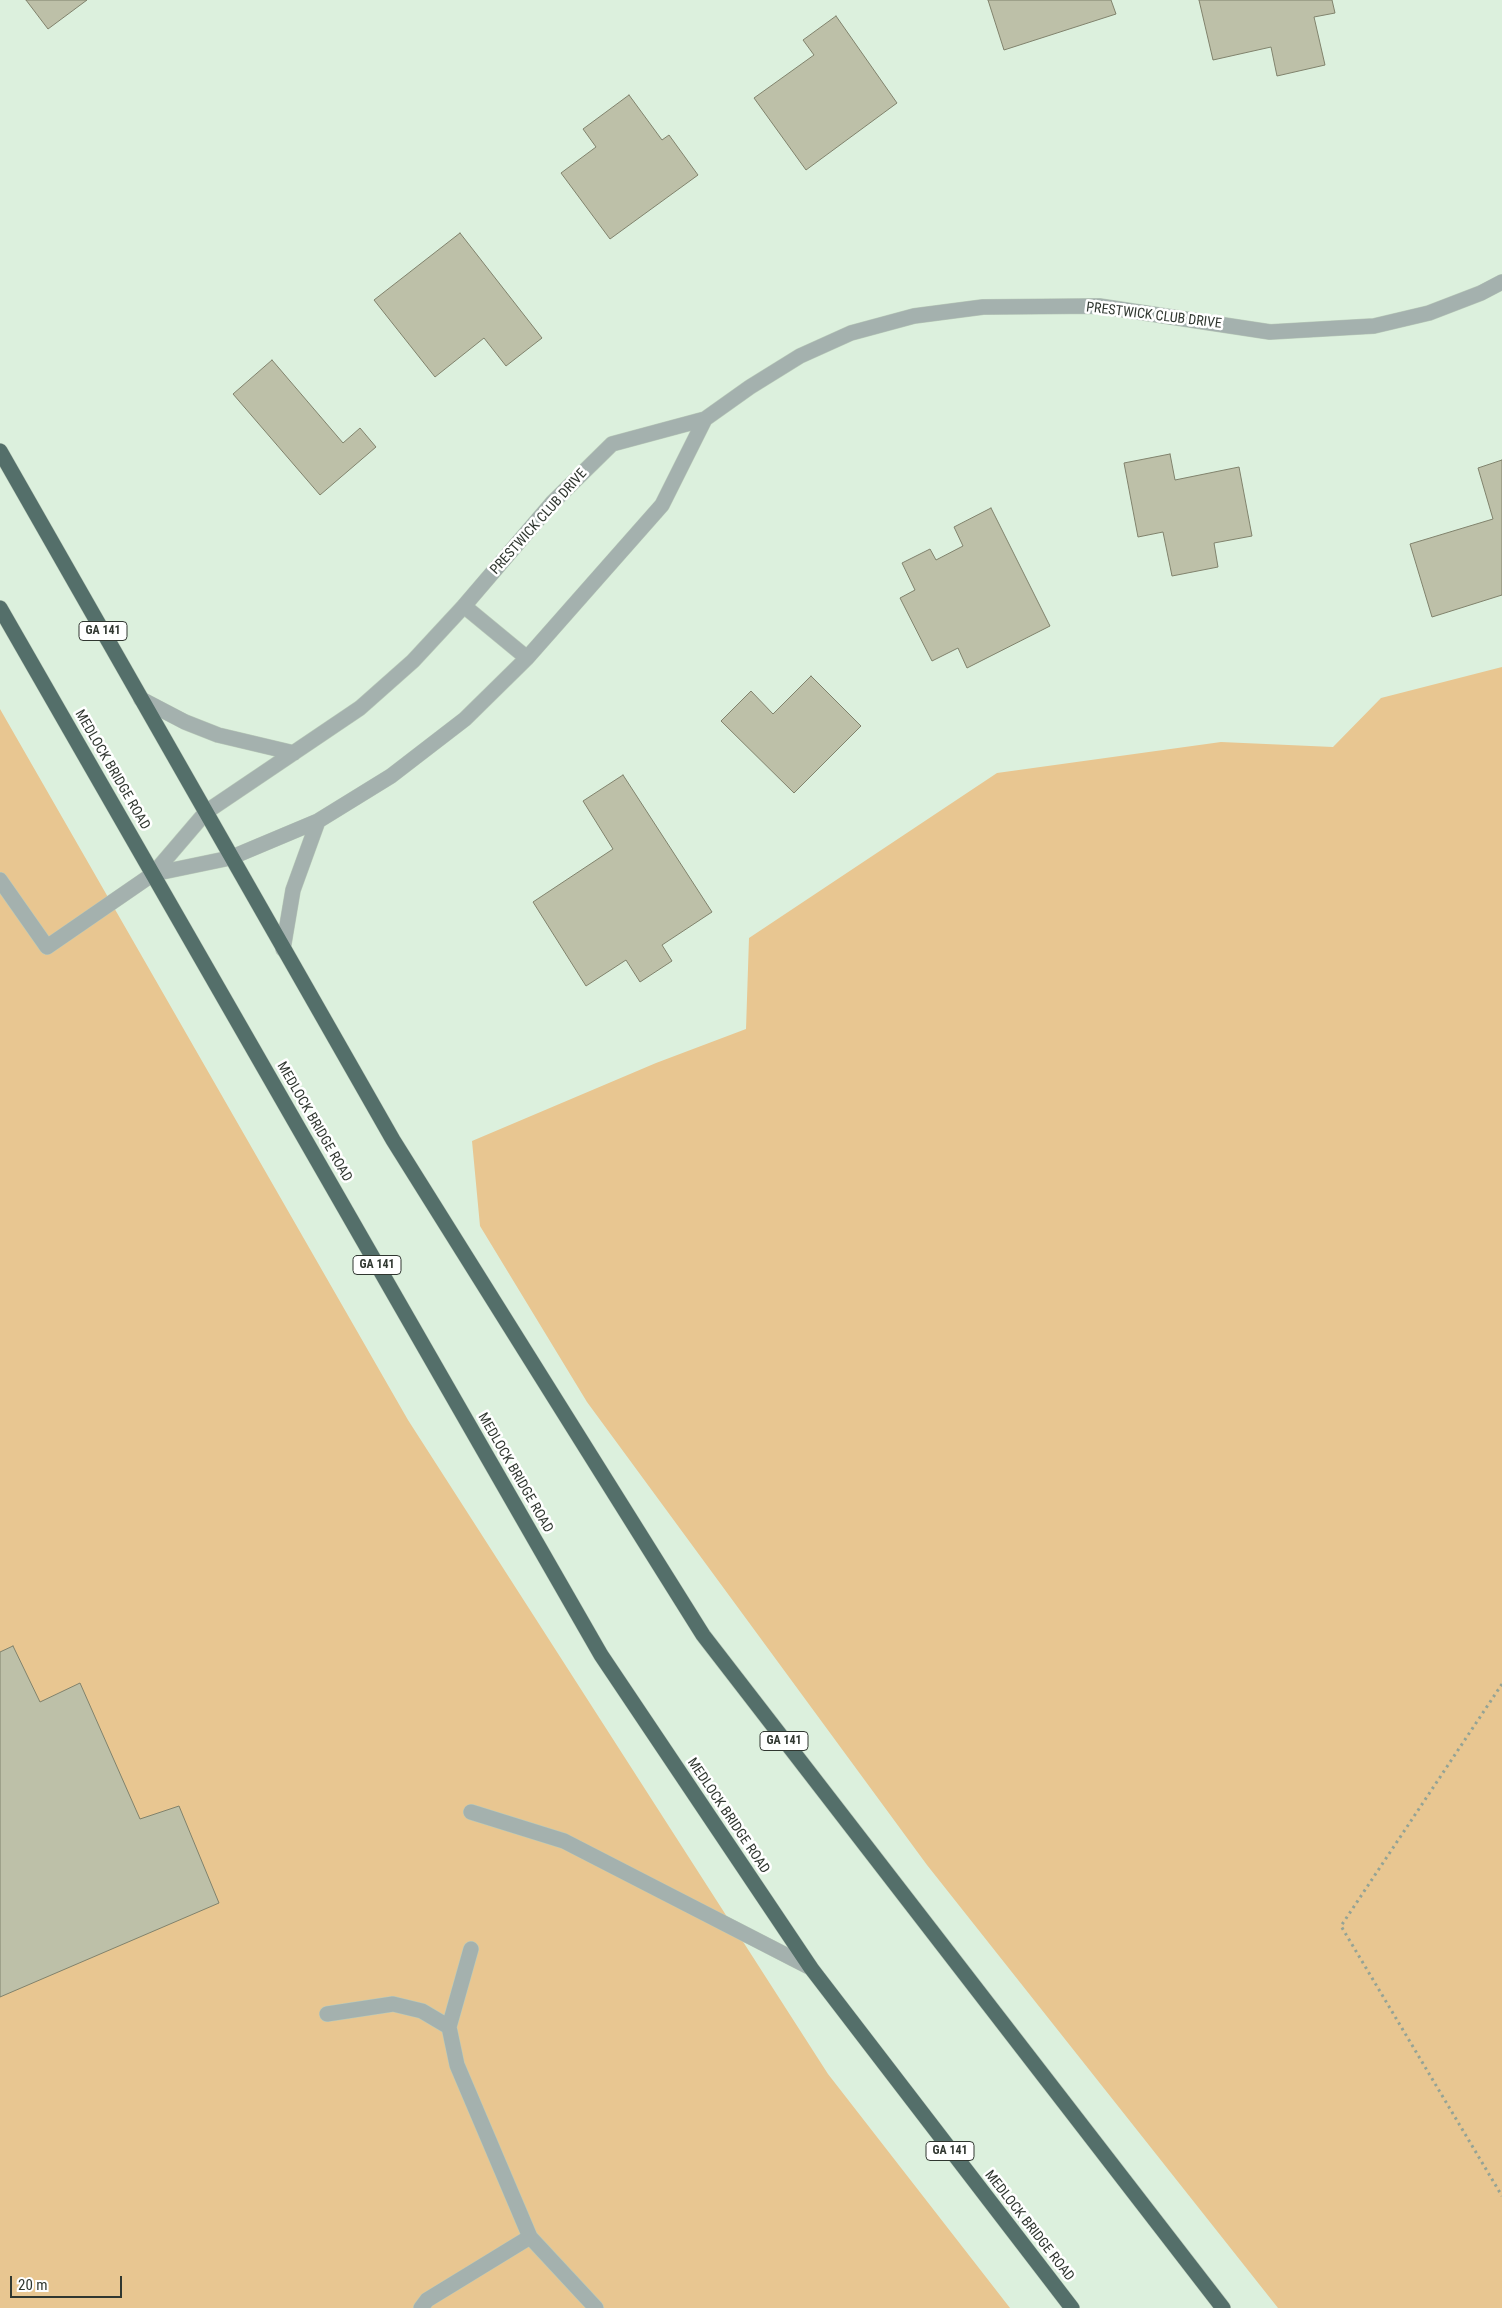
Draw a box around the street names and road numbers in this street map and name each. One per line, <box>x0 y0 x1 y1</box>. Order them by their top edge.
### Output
street label: PRESTWICK CLUB DRIVE <box>1085 299 1223 333</box>
street label: PRESTWICK CLUB DRIVE <box>487 466 591 578</box>
road number: GA 141 <box>79 622 127 640</box>
street label: MEDLOCK BRIDGE ROAD <box>71 707 153 833</box>
street label: MEDLOCK BRIDGE ROAD <box>273 1059 355 1185</box>
road number: GA 141 <box>353 1256 401 1274</box>
street label: MEDLOCK BRIDGE ROAD <box>474 1410 556 1536</box>
road number: GA 141 <box>760 1732 808 1750</box>
street label: MEDLOCK BRIDGE ROAD <box>683 1755 773 1877</box>
road number: GA 141 <box>926 2142 974 2160</box>
street label: MEDLOCK BRIDGE ROAD <box>981 2167 1077 2285</box>

